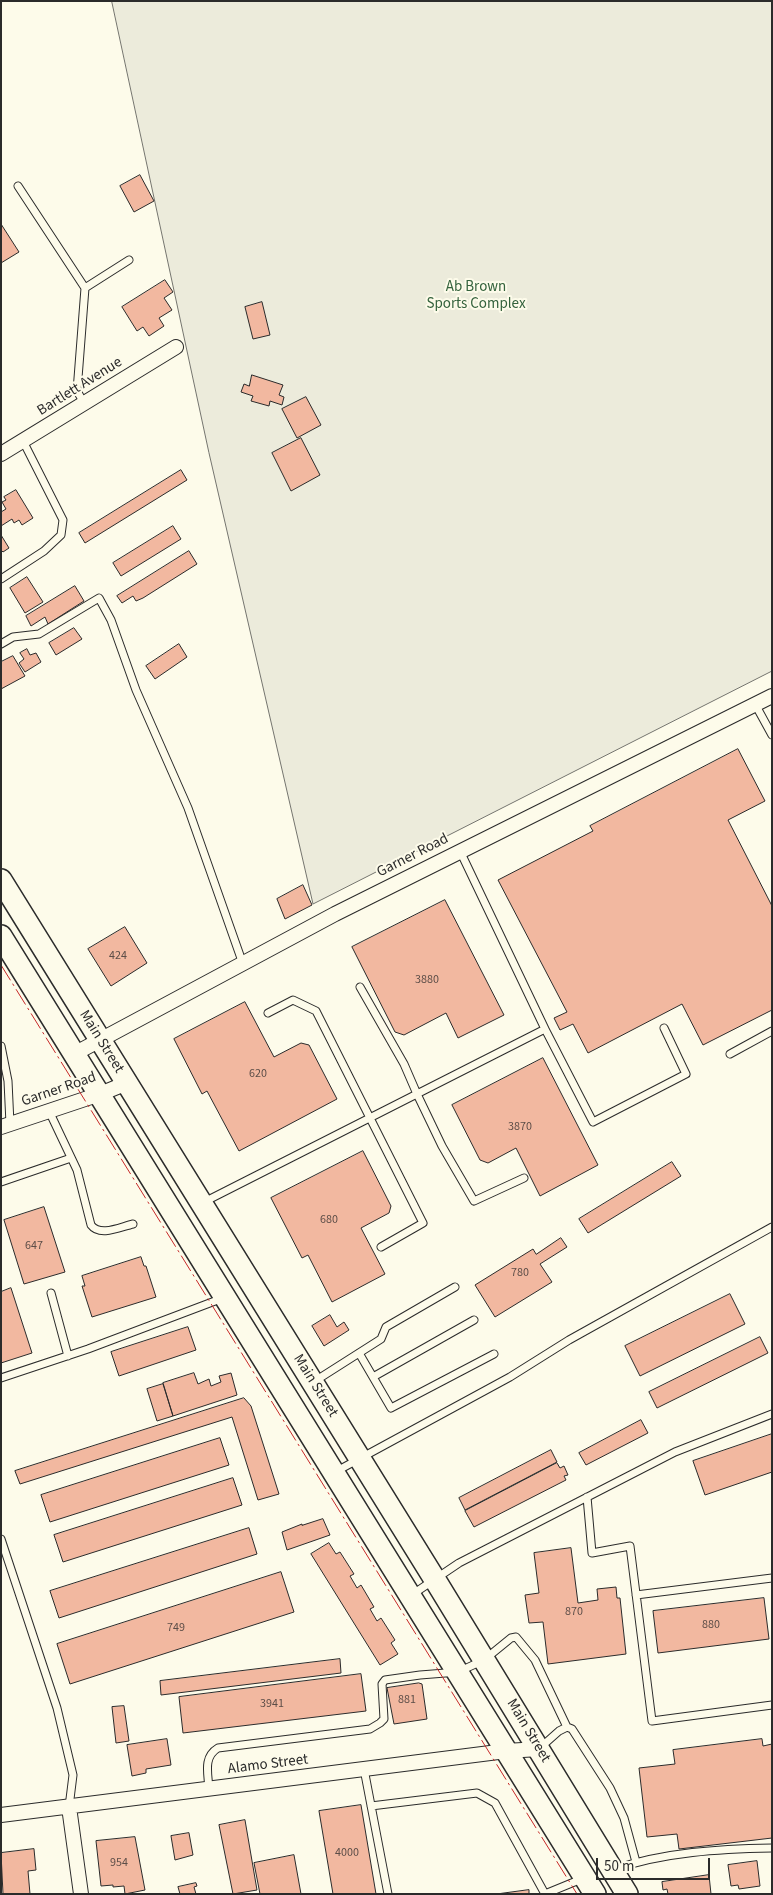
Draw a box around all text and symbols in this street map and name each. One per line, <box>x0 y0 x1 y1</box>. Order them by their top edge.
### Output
park label: Ab Brown Sports Complex <box>426 279 526 314</box>
street label: Bartlett Avenue <box>34 354 126 420</box>
street label: Garner Road <box>374 830 452 882</box>
house number: 424 <box>109 949 127 963</box>
house number: 3880 <box>415 973 439 987</box>
street label: Main Street <box>75 1007 127 1077</box>
house number: 620 <box>249 1067 267 1081</box>
street label: Garner Road <box>19 1069 99 1111</box>
house number: 3870 <box>508 1120 532 1134</box>
house number: 680 <box>320 1213 338 1227</box>
house number: 647 <box>25 1239 43 1253</box>
house number: 780 <box>511 1266 529 1280</box>
street label: Main Street <box>289 1351 341 1421</box>
house number: 870 <box>565 1605 583 1619</box>
house number: 880 <box>702 1618 720 1632</box>
house number: 749 <box>167 1621 185 1635</box>
house number: 881 <box>398 1693 416 1707</box>
street label: Main Street <box>502 1696 554 1766</box>
house number: 3941 <box>260 1697 284 1711</box>
street label: Alamo Street <box>227 1751 309 1779</box>
house number: 4000 <box>335 1846 359 1860</box>
scale bar <box>598 1848 712 1880</box>
house number: 954 <box>110 1856 128 1870</box>
text: 50 m <box>604 1856 634 1877</box>

